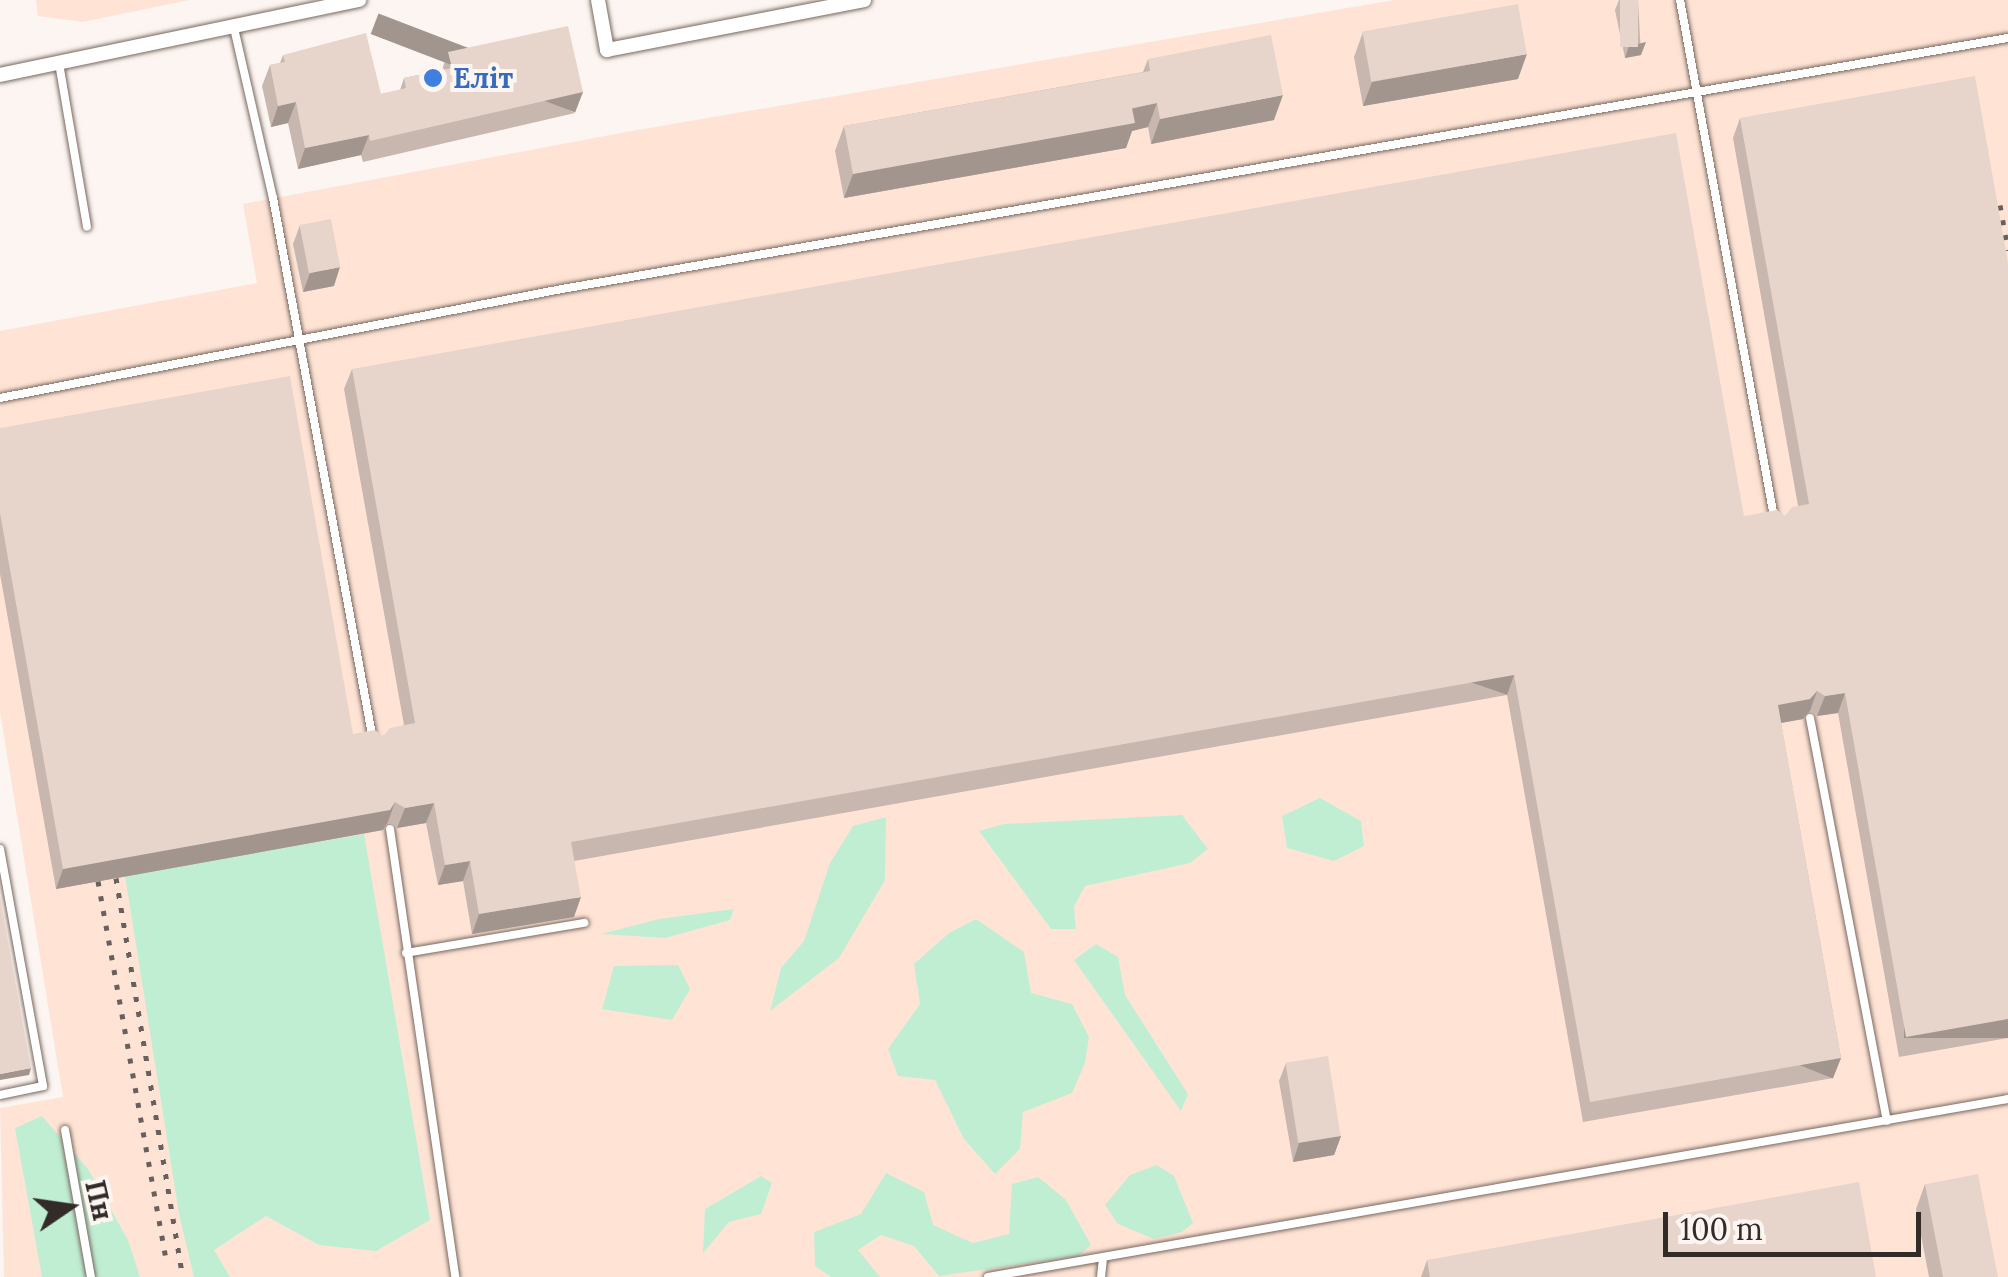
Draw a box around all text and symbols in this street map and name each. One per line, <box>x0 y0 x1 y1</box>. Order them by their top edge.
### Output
place label: Еліт <box>453 61 513 95</box>
marker: Еліт <box>422 67 444 89</box>
north arrow <box>20 1157 120 1257</box>
text: Пн <box>77 1176 121 1224</box>
scale bar <box>1668 1192 1926 1254</box>
text: 100 m <box>1680 1210 1763 1248</box>

